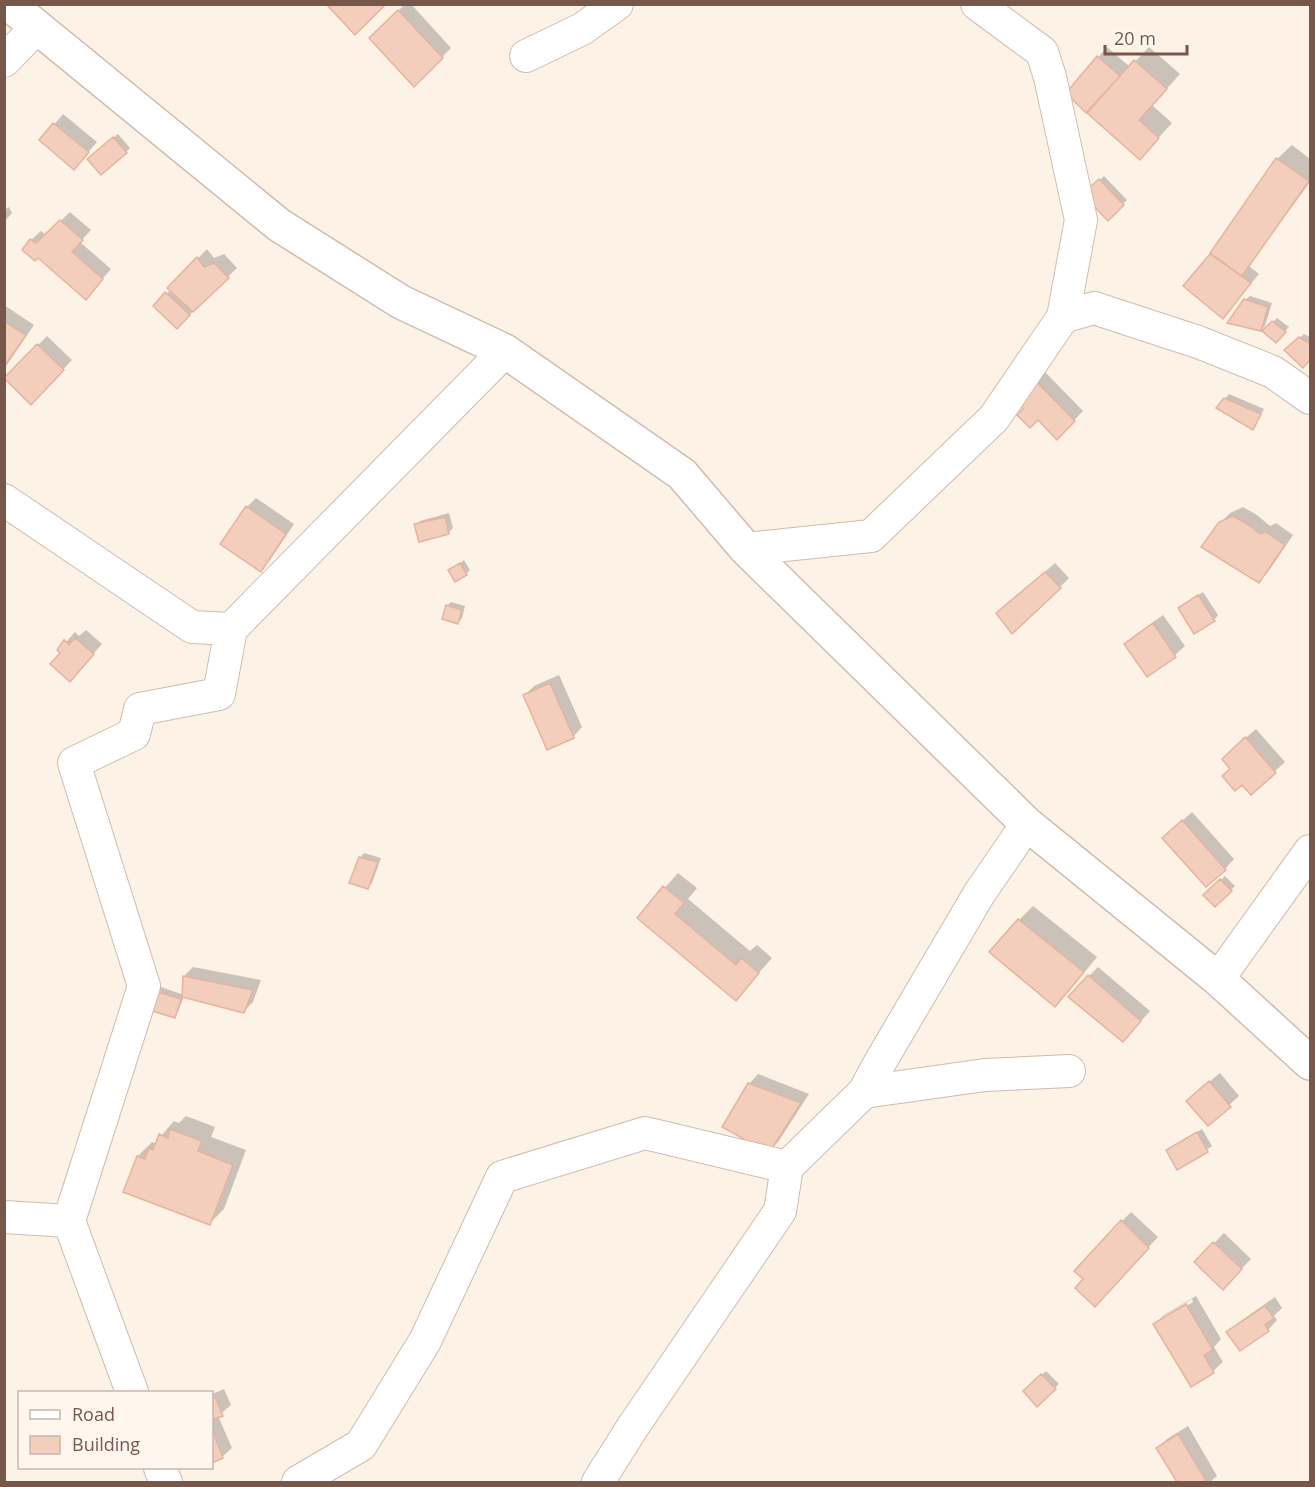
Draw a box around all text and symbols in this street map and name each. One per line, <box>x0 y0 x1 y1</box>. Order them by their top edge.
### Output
scale bar <box>1105 18 1188 56</box>
text: 20 m <box>1114 26 1156 50</box>
legend <box>18 1391 213 1469</box>
text: Road <box>72 1402 115 1426</box>
text: Building <box>72 1432 140 1456</box>

